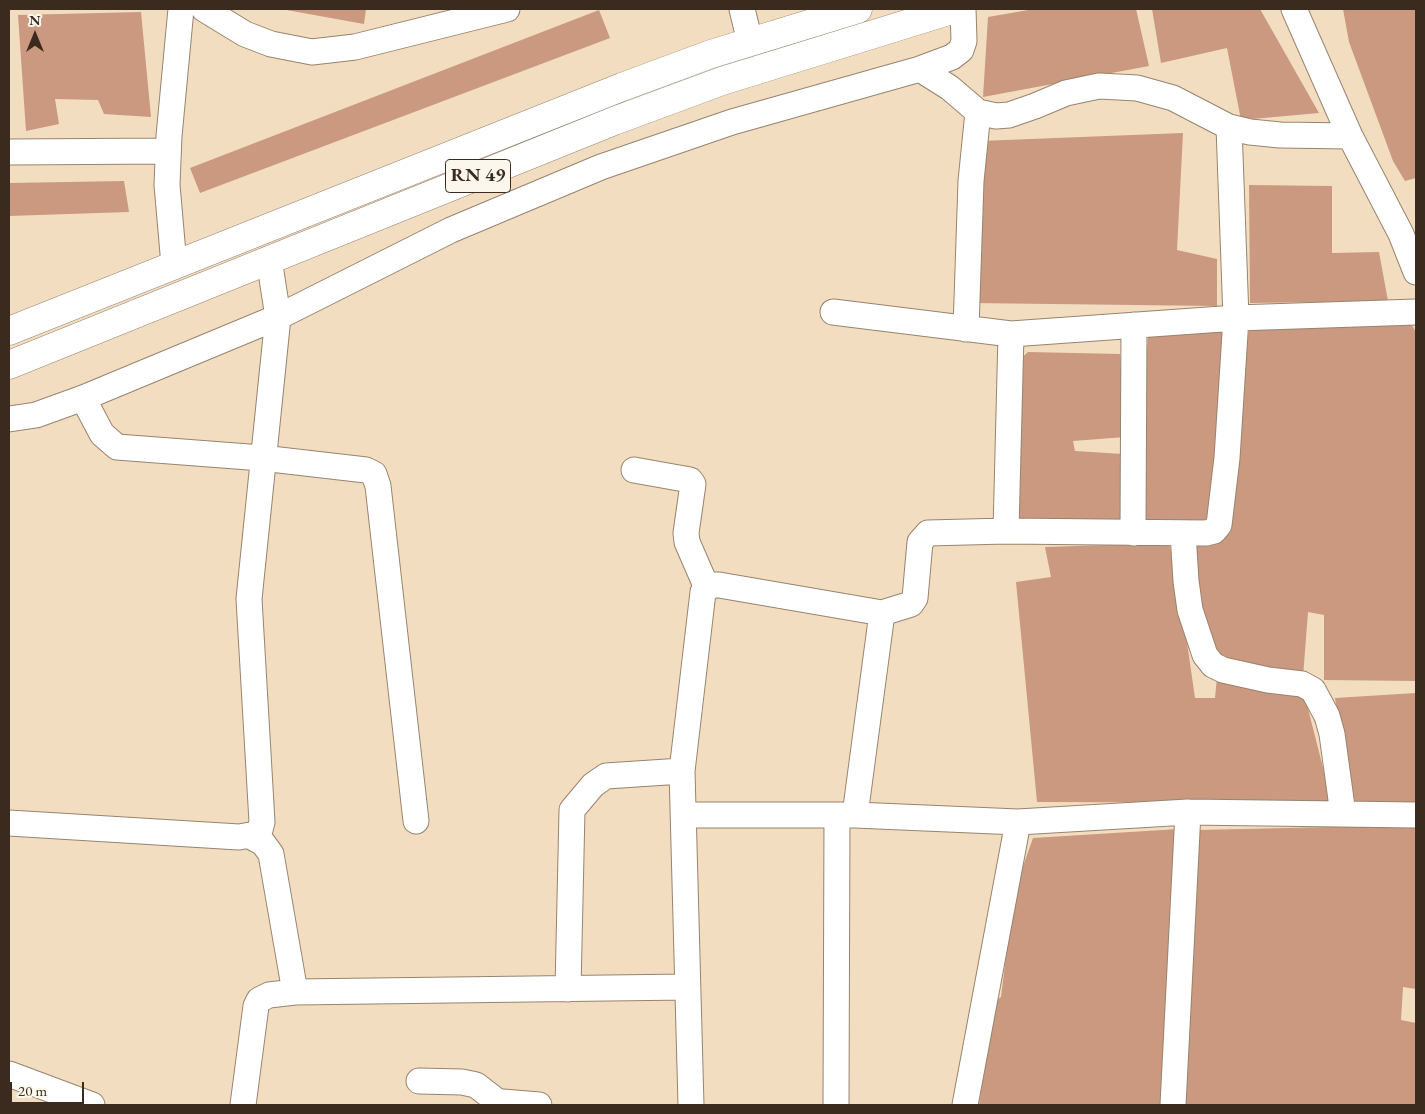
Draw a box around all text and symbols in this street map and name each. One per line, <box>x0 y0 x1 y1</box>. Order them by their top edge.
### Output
north arrow <box>10 10 60 60</box>
text: N <box>29 11 41 29</box>
road number: RN 49 <box>446 160 510 192</box>
scale bar <box>12 1072 86 1104</box>
text: 20 m <box>18 1081 47 1100</box>

